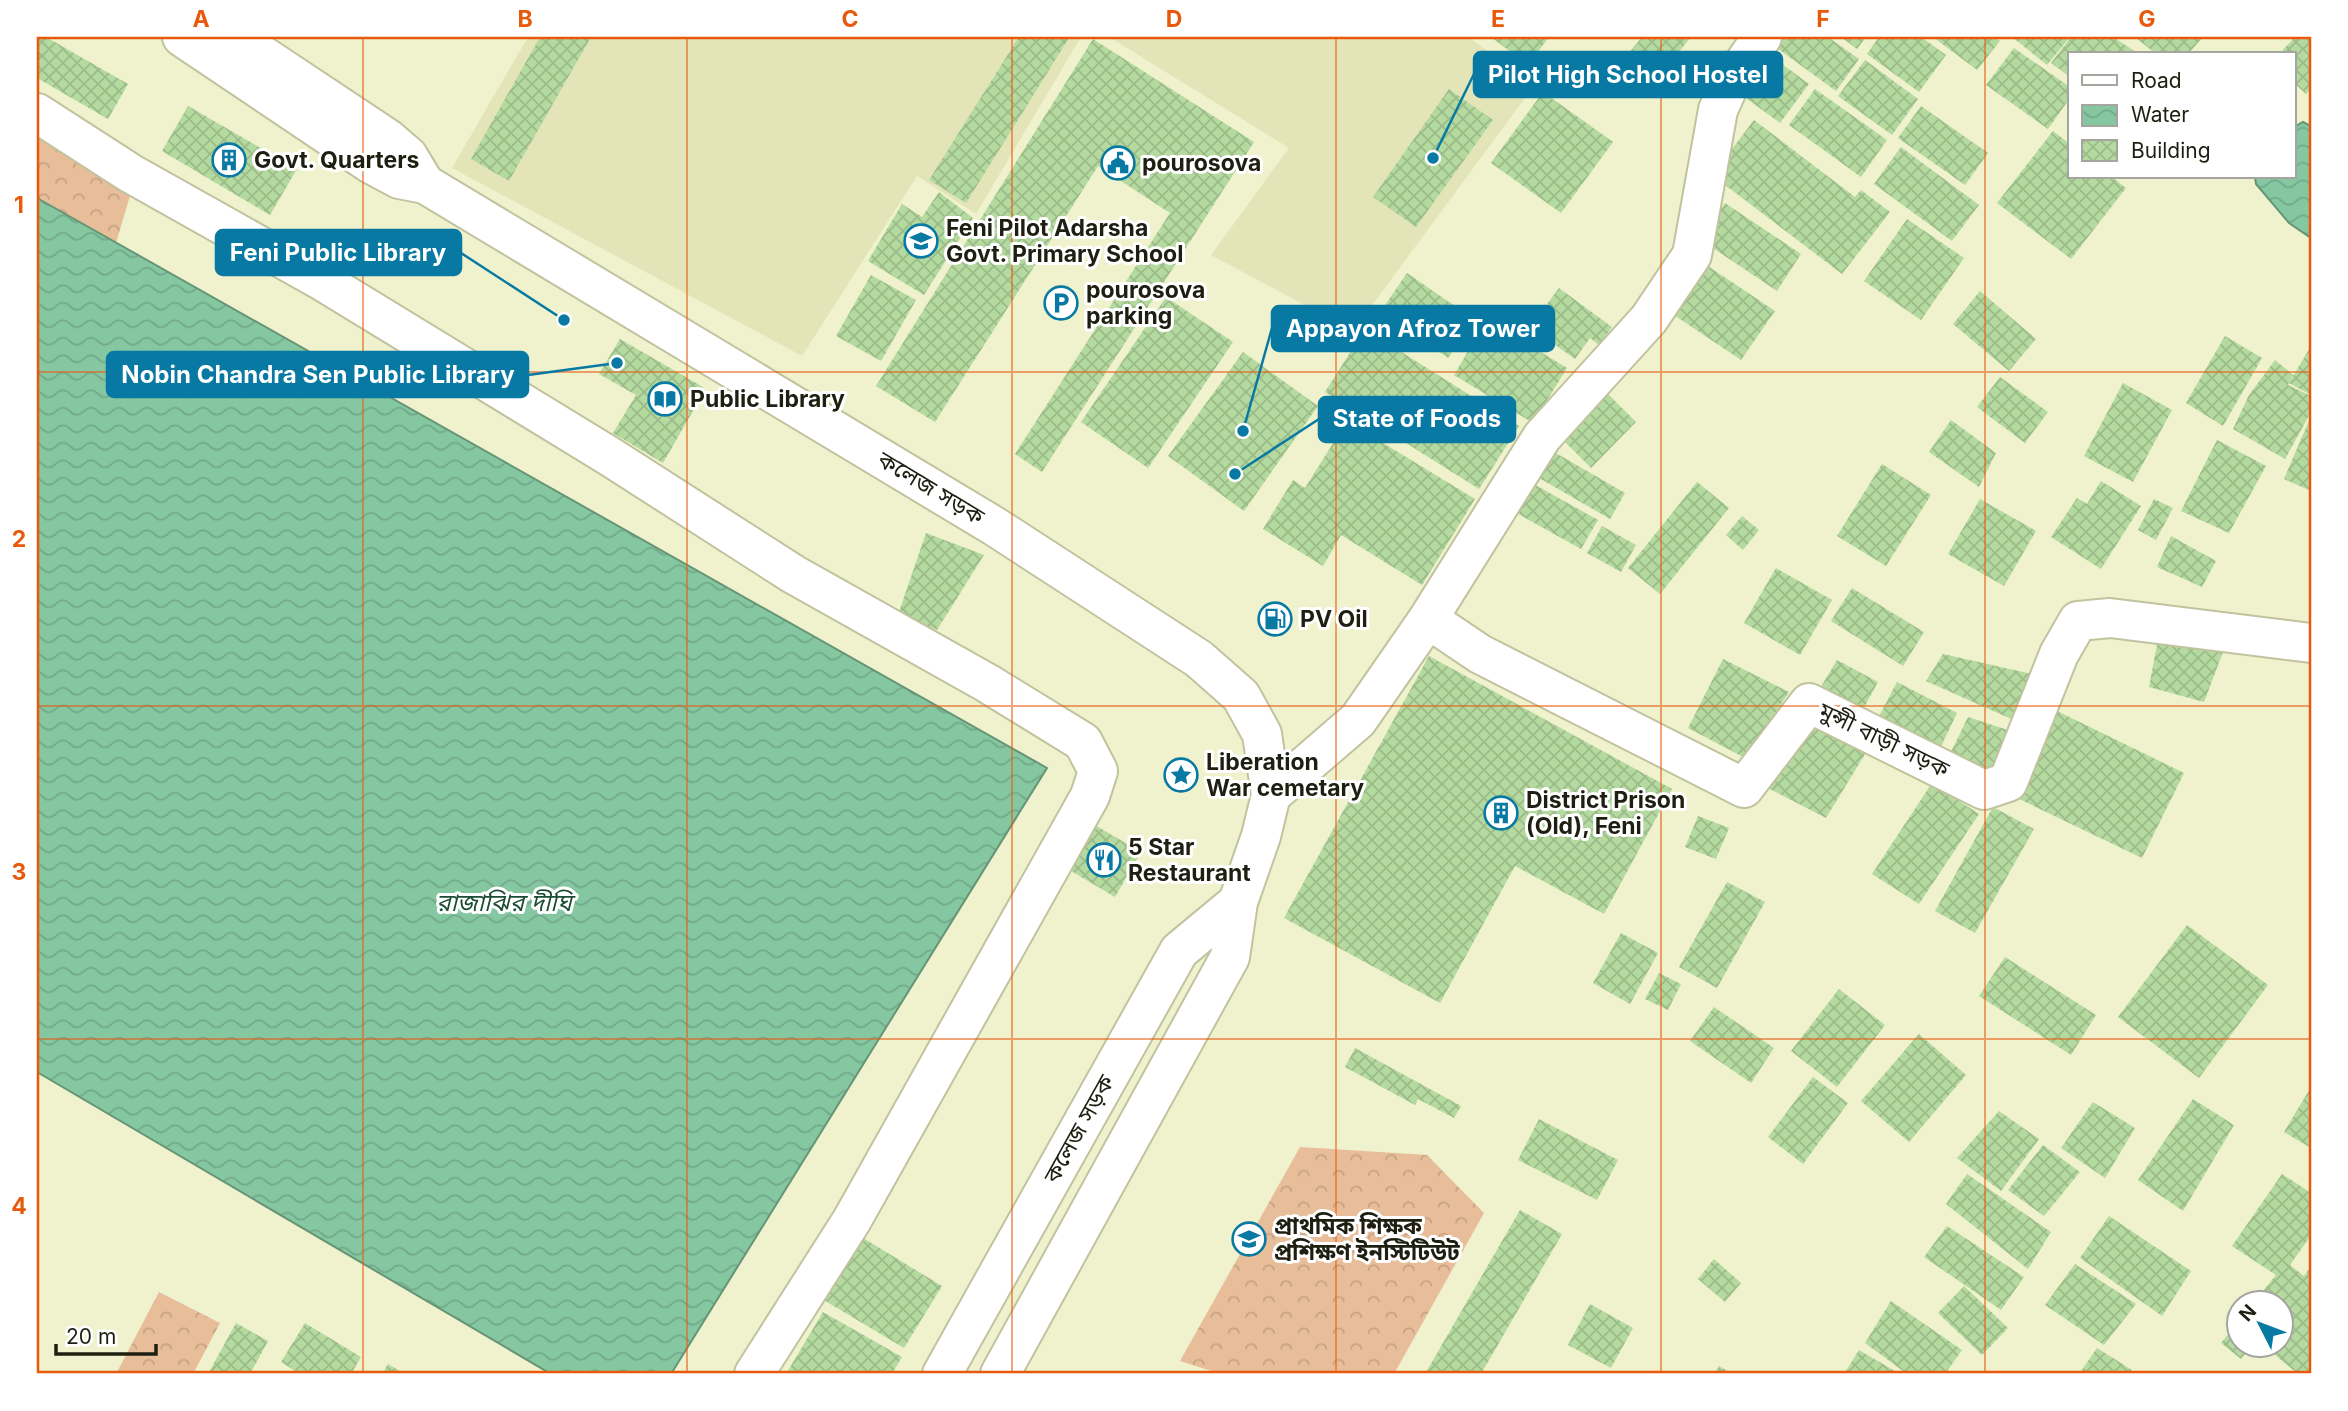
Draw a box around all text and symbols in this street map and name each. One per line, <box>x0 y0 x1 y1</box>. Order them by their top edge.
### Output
text: A <box>192 5 210 33</box>
text: B <box>517 5 533 33</box>
text: C <box>841 5 859 33</box>
text: D <box>1166 5 1182 33</box>
text: E <box>1491 5 1505 33</box>
text: F <box>1816 5 1830 33</box>
text: G <box>2138 5 2156 33</box>
callout: Pilot High School Hostel <box>1474 52 1782 97</box>
legend <box>2068 52 2296 178</box>
text: Pilot High School Hostel <box>1488 60 1768 89</box>
text: Road <box>2131 68 2182 93</box>
text: Water <box>2131 102 2189 127</box>
text: Building <box>2131 138 2211 163</box>
building icon: Govt. Quarters <box>210 141 248 179</box>
public building icon: pourosova <box>1099 144 1137 182</box>
place label: Govt. Quarters <box>254 146 420 174</box>
place label: pourosova <box>1142 149 1261 177</box>
text: 1 <box>14 191 24 219</box>
place label: Feni Pilot Adarsha Govt. Primary School <box>946 214 1183 268</box>
school or university icon: Feni Pilot Adarsha Govt. Primary School <box>902 222 940 260</box>
callout: Feni Public Library <box>216 230 461 275</box>
text: Feni Public Library <box>230 238 447 267</box>
place label: pourosova parking <box>1086 276 1205 330</box>
parking icon: pourosova parking <box>1042 284 1080 322</box>
callout: Appayon Afroz Tower <box>1272 306 1554 351</box>
text: Appayon Afroz Tower <box>1286 314 1540 343</box>
callout: Nobin Chandra Sen Public Library <box>107 352 528 397</box>
text: Nobin Chandra Sen Public Library <box>121 360 515 389</box>
library icon: Public Library <box>646 380 684 418</box>
place label: Public Library <box>690 385 845 413</box>
callout: State of Foods <box>1319 397 1515 442</box>
text: State of Foods <box>1333 404 1501 433</box>
street label: কলেজ সড়ক <box>872 445 990 531</box>
text: 2 <box>12 525 26 553</box>
fuel station icon: PV Oil <box>1256 600 1294 638</box>
place label: PV Oil <box>1300 605 1368 633</box>
street label: মুন্সী বাড়ী সড়ক <box>1813 696 1954 784</box>
place label: Liberation War cemetary <box>1206 748 1364 802</box>
place icon: Liberation War cemetary <box>1162 756 1200 794</box>
place label: District Prison (Old), Feni <box>1526 786 1685 840</box>
building icon: District Prison (Old), Feni <box>1482 794 1520 832</box>
place label: 5 Star Restaurant <box>1128 833 1251 887</box>
restaurant icon: 5 Star Restaurant <box>1085 841 1123 879</box>
text: 3 <box>12 858 26 886</box>
water label: রাজাঝির দীঘি <box>436 888 576 917</box>
street label: কলেজ সড়ক <box>1037 1070 1120 1189</box>
text: 4 <box>11 1192 27 1220</box>
place label: প্রাথমিক শিক্ষক প্রশিক্ষণ ইনস্টিটিউট <box>1274 1212 1461 1266</box>
school or university icon: প্রাথমিক শিক্ষক প্রশিক্ষণ ইনস্টিটিউট <box>1230 1220 1268 1258</box>
north arrow <box>2226 1288 2296 1358</box>
text: N <box>2234 1300 2261 1326</box>
scale bar <box>56 1313 156 1357</box>
text: 20 m <box>66 1324 116 1349</box>

